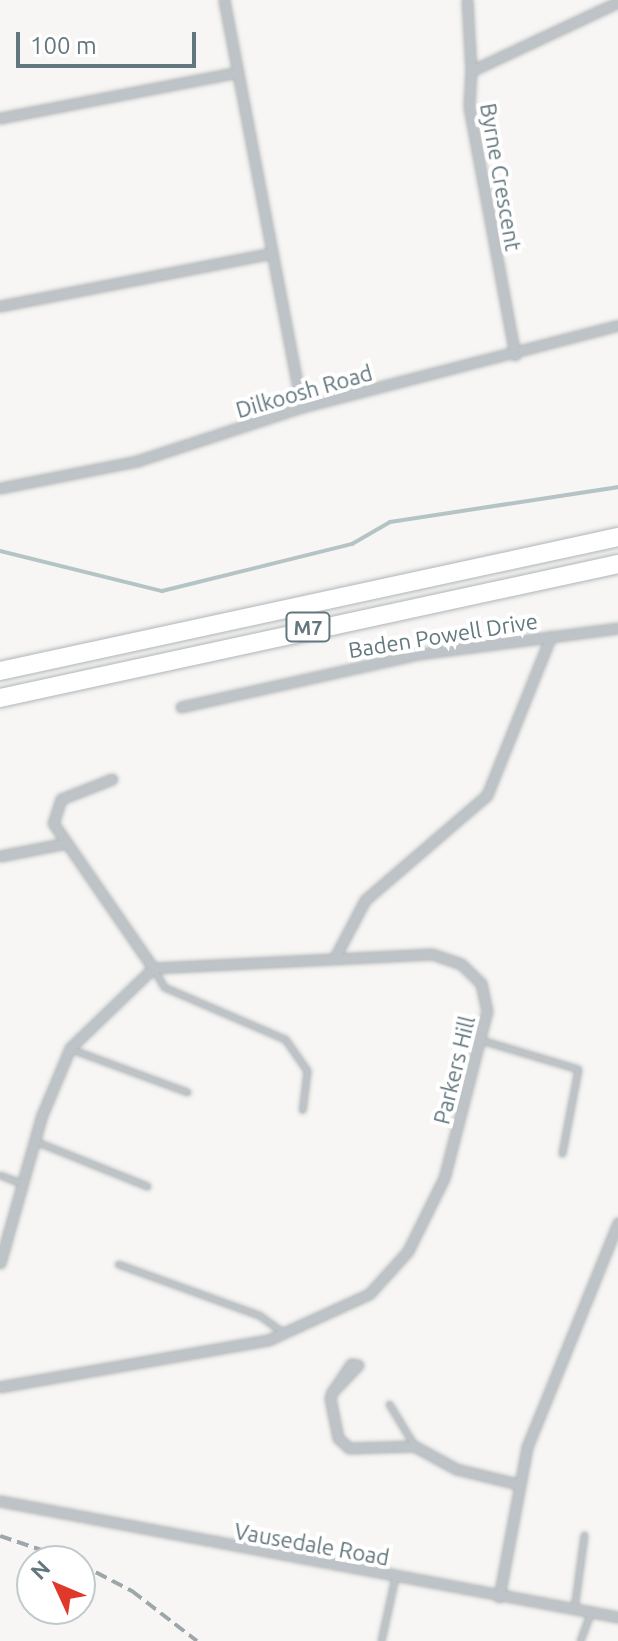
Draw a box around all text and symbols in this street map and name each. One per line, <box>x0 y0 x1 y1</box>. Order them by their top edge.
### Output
scale bar <box>20 16 200 66</box>
text: 100 m <box>30 32 97 59</box>
street label: Byrne Crescent <box>475 101 527 253</box>
street label: Dilkoosh Road <box>233 359 375 423</box>
street label: Baden Powell Drive <box>346 607 540 663</box>
road number: M7 <box>284 611 332 643</box>
street label: Parkers Hill <box>428 1013 480 1127</box>
street label: Vausedale Road <box>232 1517 392 1571</box>
north arrow <box>16 1545 96 1625</box>
text: N <box>25 1555 55 1584</box>

